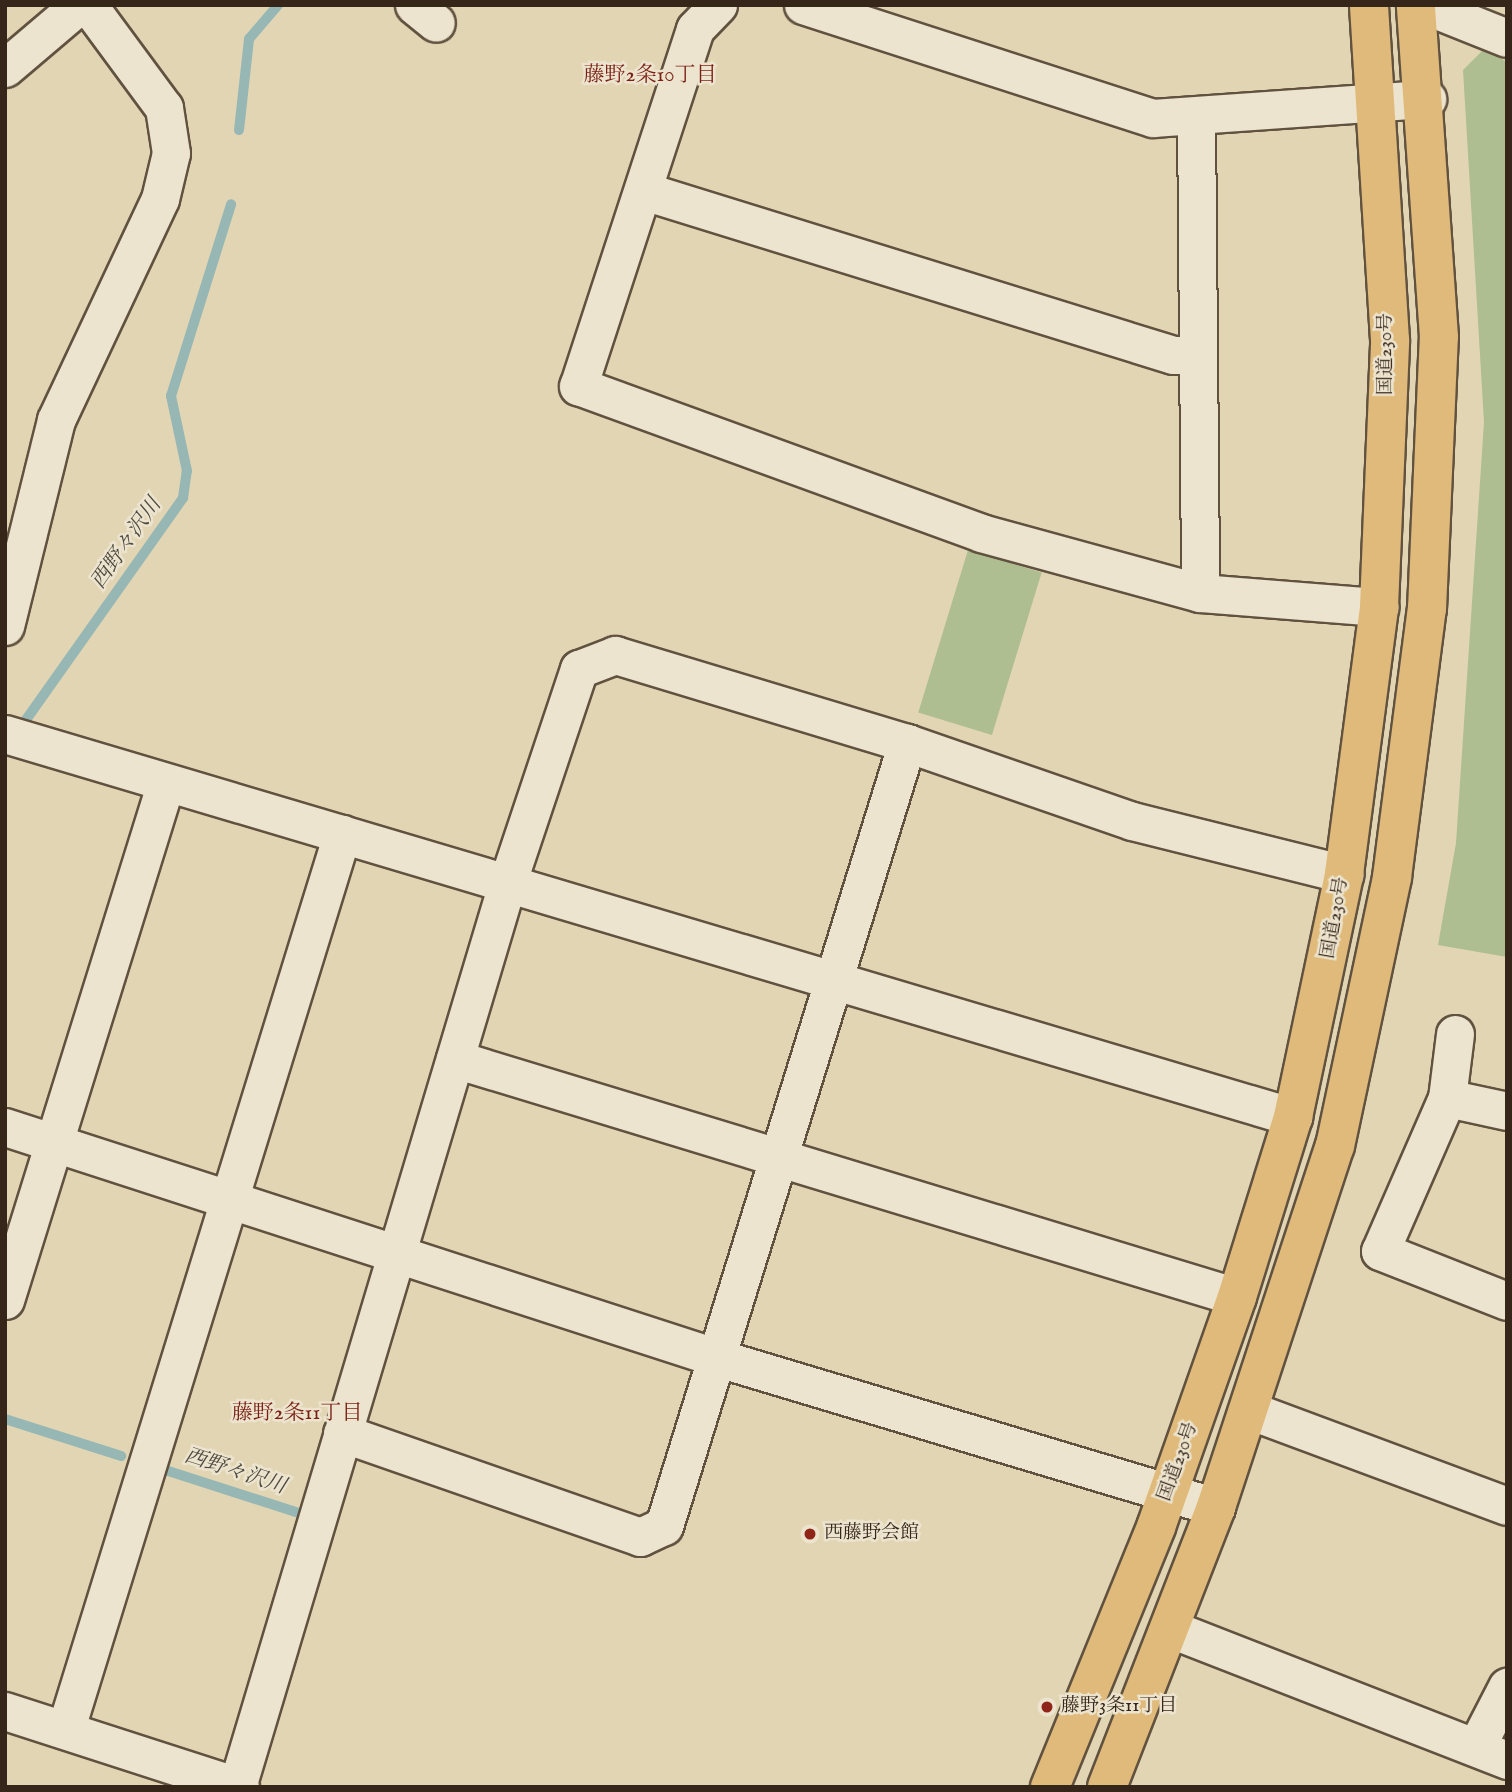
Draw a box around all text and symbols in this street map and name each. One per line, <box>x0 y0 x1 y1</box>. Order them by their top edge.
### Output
district label: 藤野2条10丁目 <box>584 63 716 89</box>
street label: 国道230号 <box>1376 313 1398 395</box>
water label: 西野々沢川 <box>87 494 167 594</box>
street label: 国道230号 <box>1318 875 1354 961</box>
district label: 藤野2条11丁目 <box>232 1401 362 1427</box>
street label: 国道230号 <box>1154 1419 1204 1505</box>
water label: 西野々沢川 <box>181 1444 289 1500</box>
place label: 西藤野会館 <box>824 1523 919 1545</box>
marker: 西藤野会館 <box>802 1526 818 1542</box>
place label: 藤野3条11丁目 <box>1061 1696 1177 1718</box>
marker: 藤野3条11丁目 <box>1039 1699 1055 1715</box>

